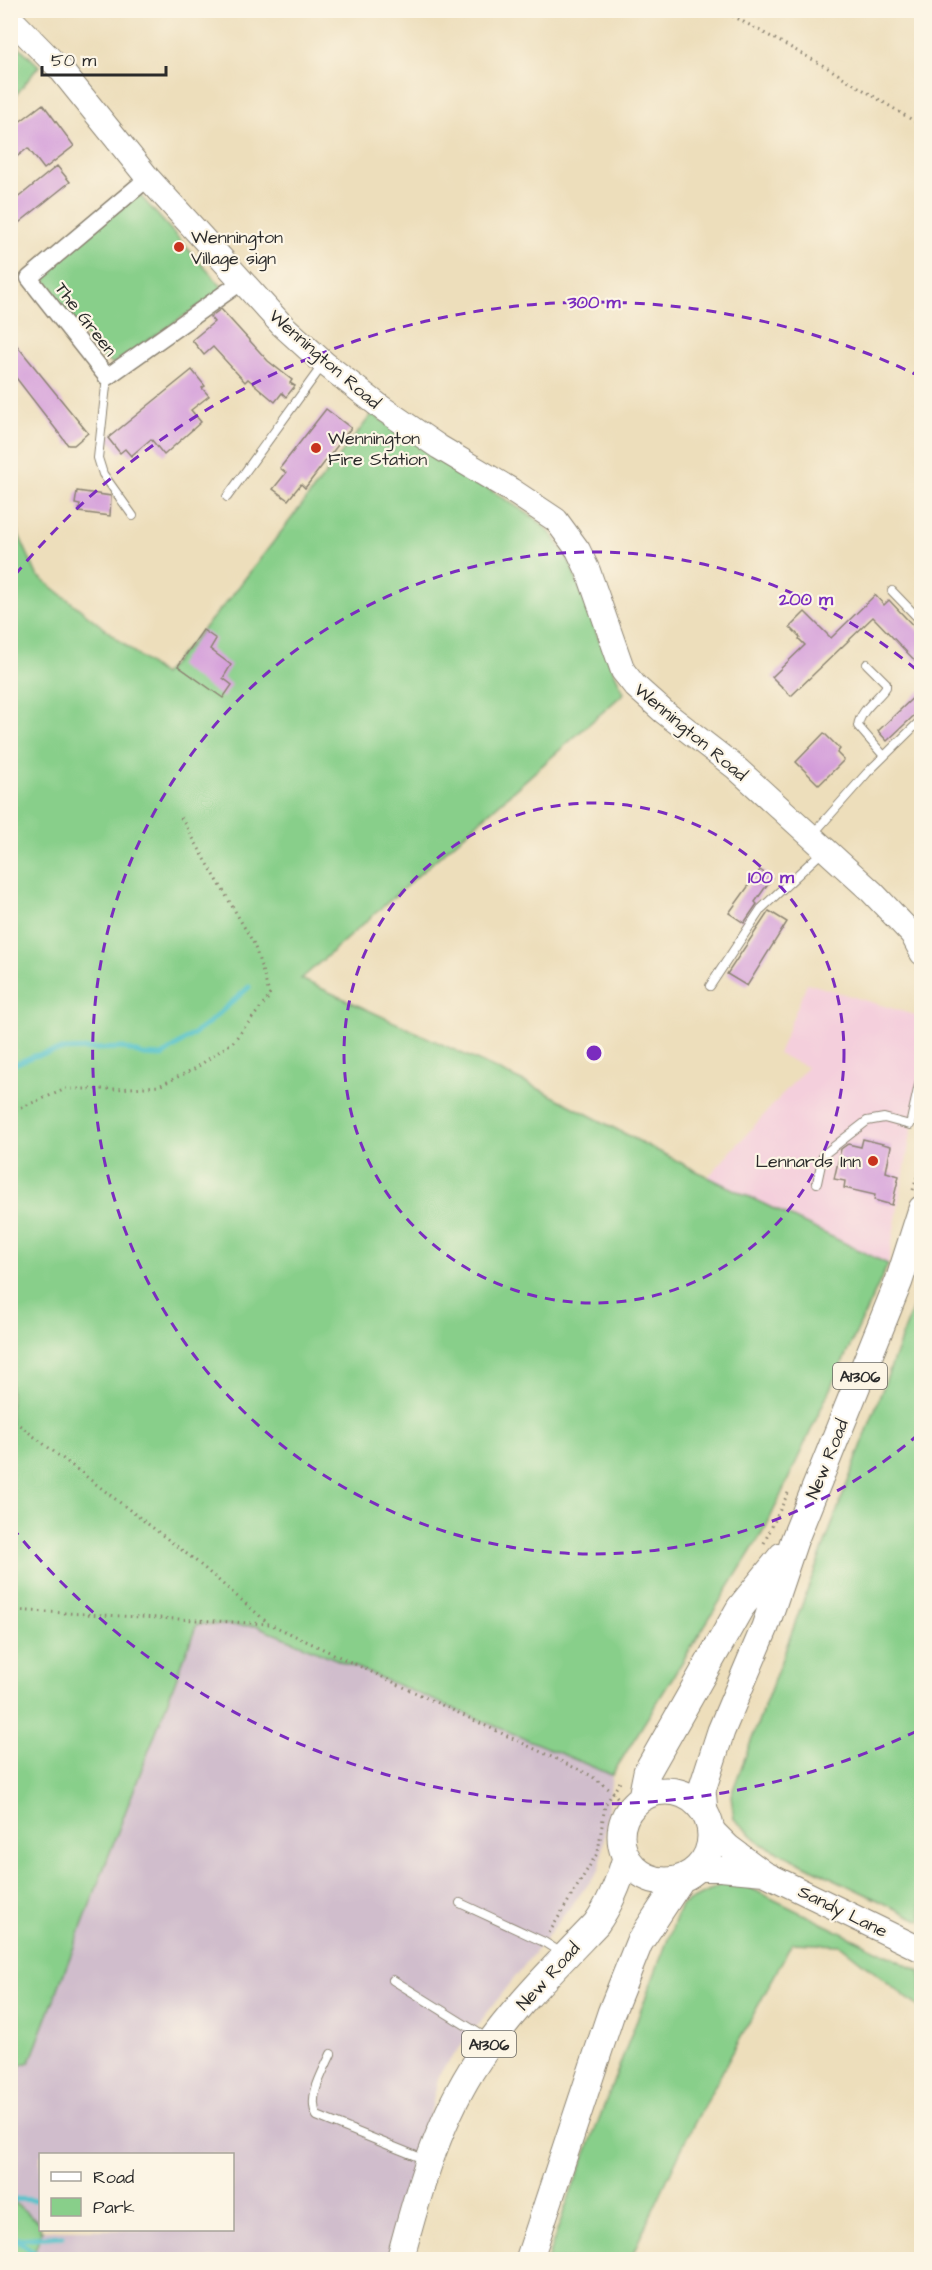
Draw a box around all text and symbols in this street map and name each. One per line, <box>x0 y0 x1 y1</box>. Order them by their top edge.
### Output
scale bar <box>42 39 166 77</box>
text: 50 m <box>51 48 96 73</box>
place label: Wennington Village sign <box>191 225 283 272</box>
marker: Wennington Village sign <box>172 240 186 254</box>
street label: The Green <box>49 277 123 362</box>
text: 300 m <box>566 290 622 315</box>
street label: Wennington Road <box>263 304 386 416</box>
place label: Wennington Fire Station <box>328 426 427 472</box>
marker: Wennington Fire Station <box>309 441 323 455</box>
text: 200 m <box>778 587 834 612</box>
street label: Wennington Road <box>628 678 753 788</box>
text: 100 m <box>748 865 795 890</box>
centre of rings <box>584 1043 604 1063</box>
place label: Lennards Inn <box>756 1149 861 1174</box>
marker: Lennards Inn <box>866 1154 880 1168</box>
road number: A1306 <box>833 1363 887 1389</box>
street label: New Road <box>800 1415 855 1503</box>
street label: Sandy Lane <box>794 1879 892 1945</box>
street label: New Road <box>511 1937 586 2016</box>
road number: A1306 <box>462 2031 516 2057</box>
legend <box>39 2153 234 2231</box>
text: Road <box>93 2165 134 2190</box>
text: Park <box>93 2195 135 2220</box>

